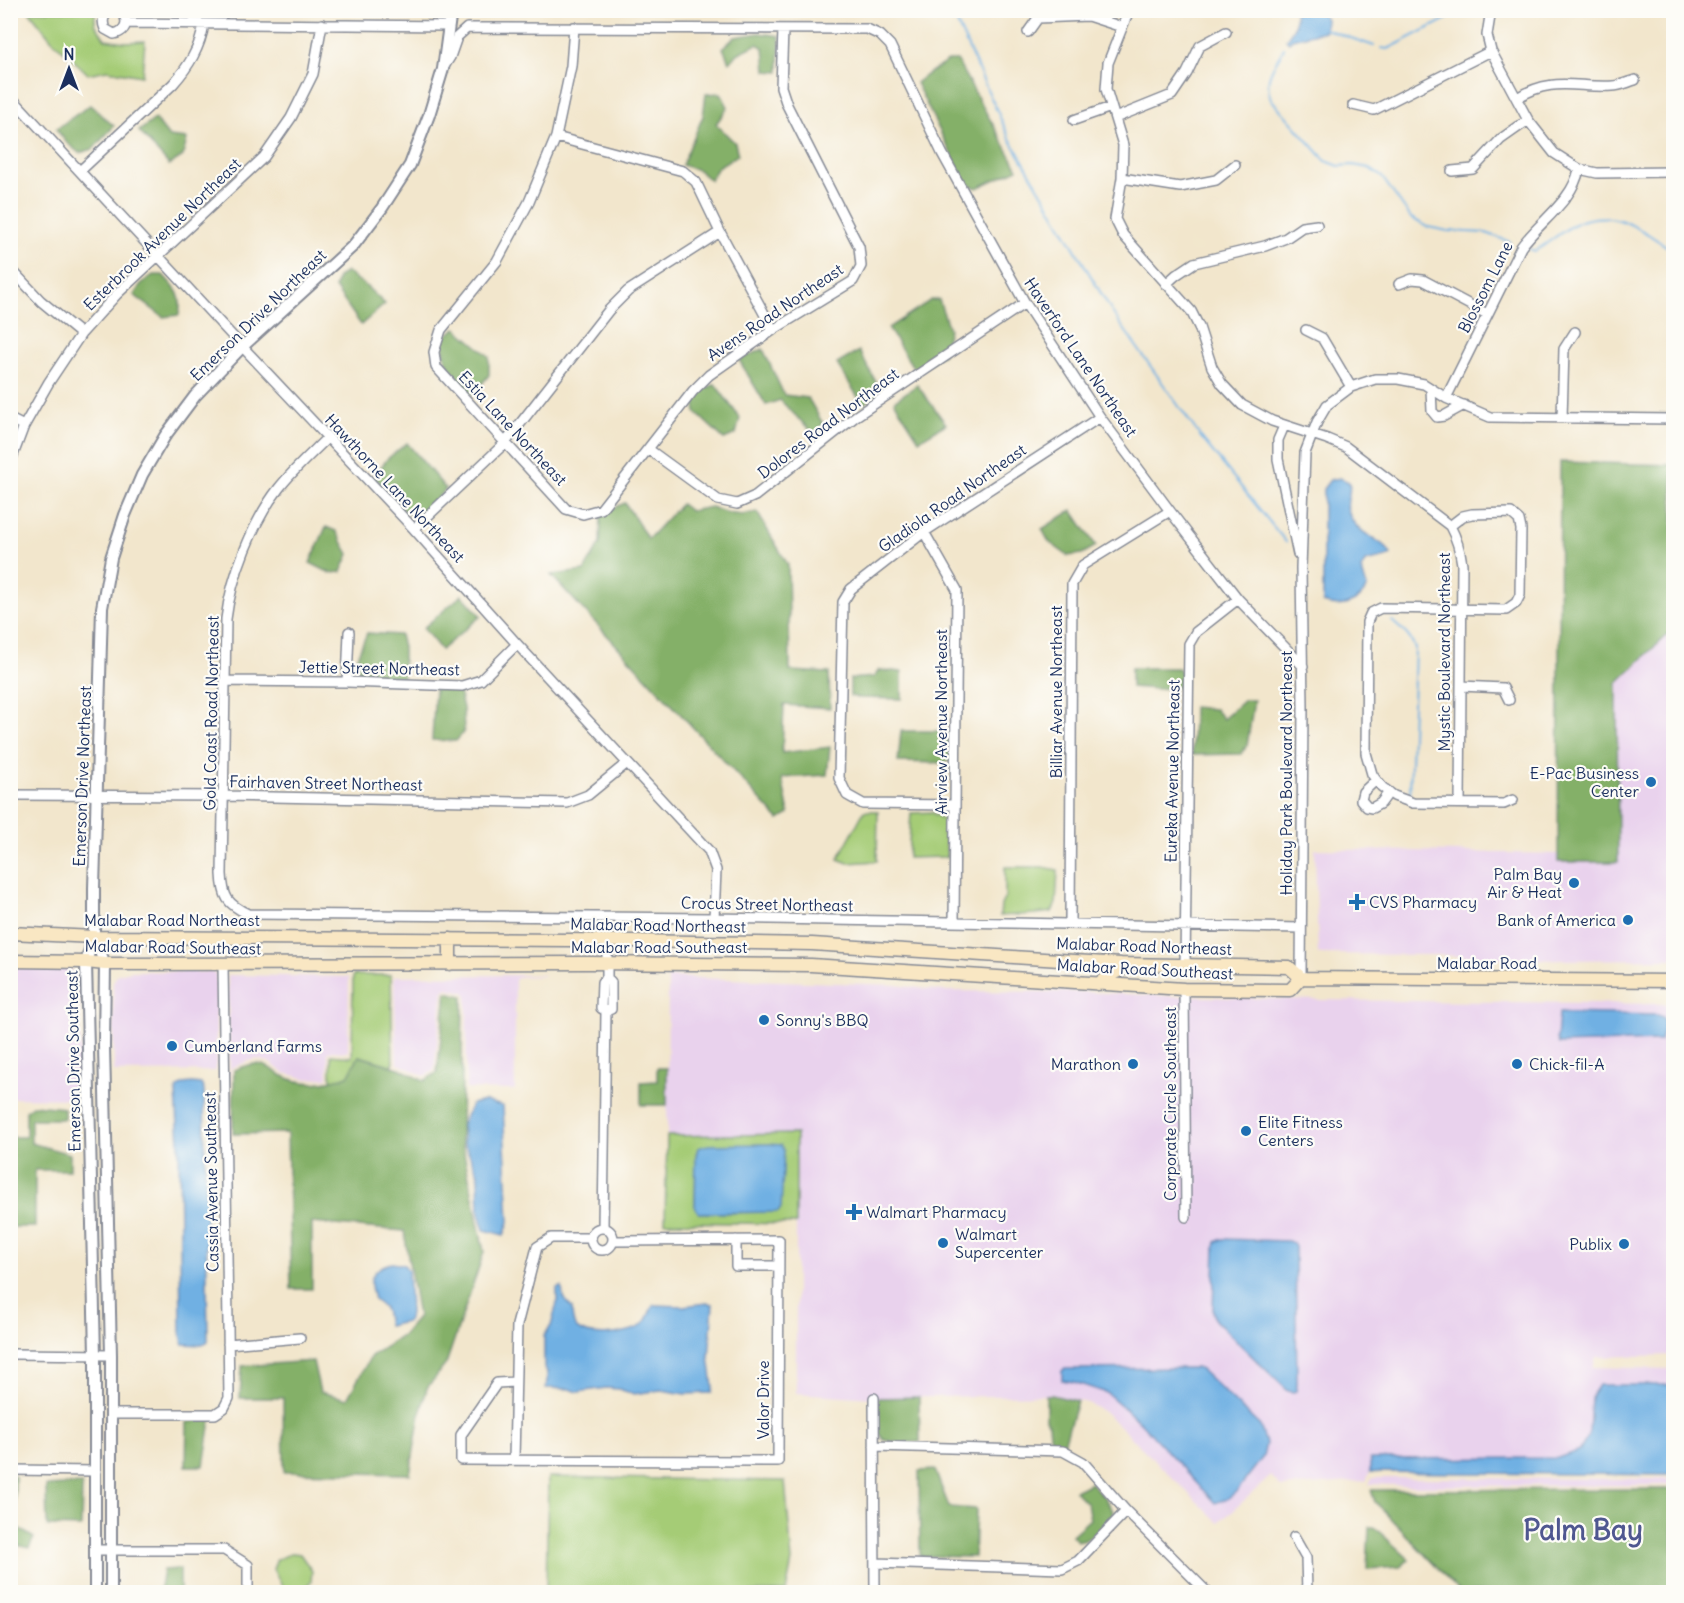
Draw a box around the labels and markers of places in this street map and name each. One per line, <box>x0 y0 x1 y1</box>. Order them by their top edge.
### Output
place label: E-Pac Business Center <box>1530 763 1639 801</box>
marker: E-Pac Business Center <box>1644 775 1658 789</box>
place label: Palm Bay Air & Heat <box>1487 864 1563 902</box>
marker: Palm Bay Air & Heat <box>1567 876 1581 890</box>
place label: CVS Pharmacy <box>1369 892 1477 912</box>
marker: CVS Pharmacy <box>1350 895 1364 909</box>
place label: Bank of America <box>1497 910 1616 930</box>
marker: Bank of America <box>1621 913 1635 927</box>
place label: Sonny's BBQ <box>776 1010 869 1030</box>
marker: Sonny's BBQ <box>757 1013 771 1027</box>
place label: Cumberland Farms <box>184 1036 322 1056</box>
marker: Cumberland Farms <box>165 1039 179 1053</box>
place label: Marathon <box>1051 1054 1121 1074</box>
place label: Chick-fil-A <box>1529 1054 1604 1074</box>
marker: Marathon <box>1126 1057 1140 1071</box>
marker: Chick-fil-A <box>1510 1057 1524 1071</box>
place label: Elite Fitness Centers <box>1258 1112 1343 1150</box>
marker: Elite Fitness Centers <box>1239 1124 1253 1138</box>
place label: Walmart Pharmacy <box>866 1202 1006 1222</box>
marker: Walmart Pharmacy <box>847 1205 861 1219</box>
place label: Walmart Supercenter <box>955 1224 1044 1262</box>
place label: Publix <box>1569 1234 1612 1254</box>
marker: Walmart Supercenter <box>936 1236 950 1250</box>
marker: Publix <box>1617 1237 1631 1251</box>

